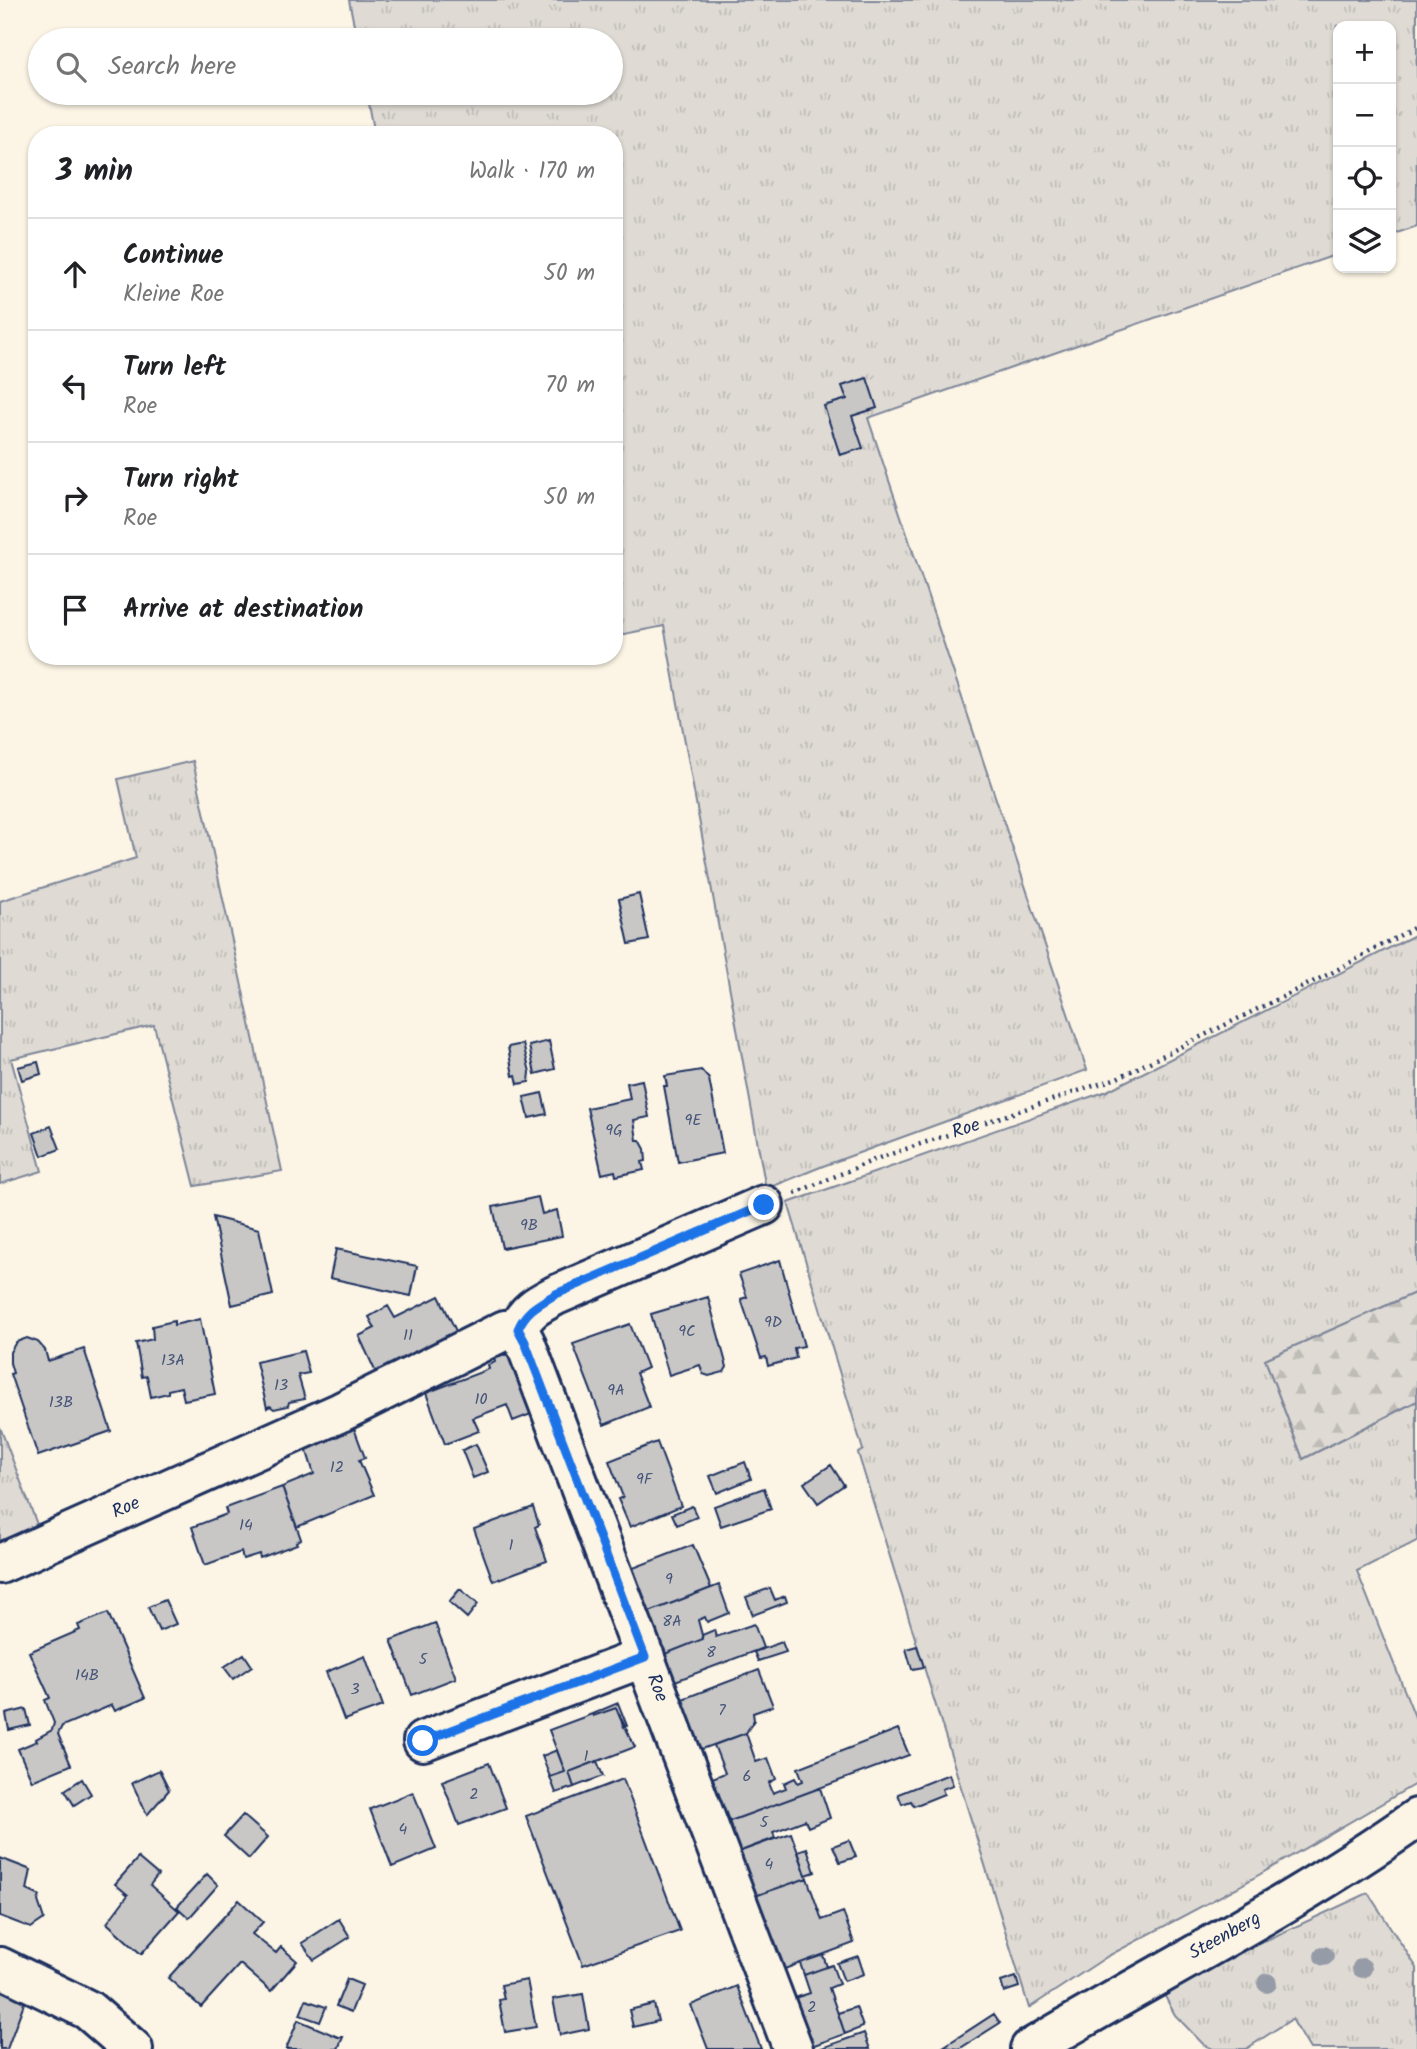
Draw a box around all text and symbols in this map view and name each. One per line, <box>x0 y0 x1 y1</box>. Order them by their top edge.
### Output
map controls <box>1333 21 1396 273</box>
button: + <box>1333 21 1396 84</box>
search box <box>28 28 623 105</box>
text: Search here <box>108 46 236 88</box>
icon: search <box>52 48 90 86</box>
button: − <box>1333 84 1396 147</box>
button: locate <box>1333 147 1396 210</box>
text: 3 min <box>56 148 133 196</box>
text: Walk · 170 m <box>469 154 595 190</box>
button: layers <box>1333 210 1396 273</box>
text: Continue <box>123 235 224 277</box>
icon: ahead <box>56 255 94 293</box>
text: 50 m <box>544 256 595 292</box>
text: Kleine Roe <box>123 277 224 313</box>
text: Turn left <box>123 347 226 389</box>
icon: left <box>56 367 94 405</box>
text: 70 m <box>545 368 595 404</box>
text: Roe <box>123 389 157 425</box>
text: Turn right <box>123 459 239 501</box>
icon: right <box>56 479 94 517</box>
text: 50 m <box>544 480 595 516</box>
text: Roe <box>123 501 157 537</box>
text: Arrive at destination <box>123 589 363 631</box>
icon: arrive <box>56 591 94 629</box>
house number: 9E <box>684 1108 702 1133</box>
street label: Roe <box>948 1110 985 1148</box>
house number: 9G <box>605 1118 623 1143</box>
route end <box>748 1189 779 1220</box>
house number: 9B <box>520 1213 538 1238</box>
house number: 9D <box>764 1310 782 1335</box>
house number: 9C <box>678 1319 696 1344</box>
house number: 11 <box>403 1323 413 1348</box>
house number: 13A <box>161 1348 185 1373</box>
house number: 13 <box>274 1373 288 1398</box>
house number: 9A <box>607 1378 625 1403</box>
house number: 10 <box>474 1387 488 1412</box>
house number: 13B <box>49 1390 73 1415</box>
house number: 12 <box>330 1455 344 1480</box>
house number: 9F <box>636 1467 654 1492</box>
street label: Roe <box>107 1488 145 1527</box>
house number: 14 <box>239 1513 253 1538</box>
house number: 1 <box>508 1533 514 1558</box>
house number: 9 <box>665 1567 673 1592</box>
house number: 8A <box>662 1609 682 1634</box>
house number: 8 <box>706 1640 716 1665</box>
house number: 5 <box>419 1647 429 1672</box>
house number: 14B <box>75 1663 99 1688</box>
street label: Roe <box>638 1669 676 1707</box>
house number: 3 <box>350 1677 360 1702</box>
house number: 7 <box>718 1698 726 1723</box>
route start <box>407 1725 438 1756</box>
house number: 1 <box>583 1744 589 1769</box>
house number: 6 <box>743 1764 751 1789</box>
house number: 2 <box>469 1782 479 1807</box>
house number: 5 <box>760 1810 770 1835</box>
house number: 4 <box>399 1817 408 1842</box>
house number: 4 <box>765 1852 774 1877</box>
street label: Steenberg <box>1183 1904 1267 1968</box>
house number: 2 <box>807 1995 817 2020</box>

